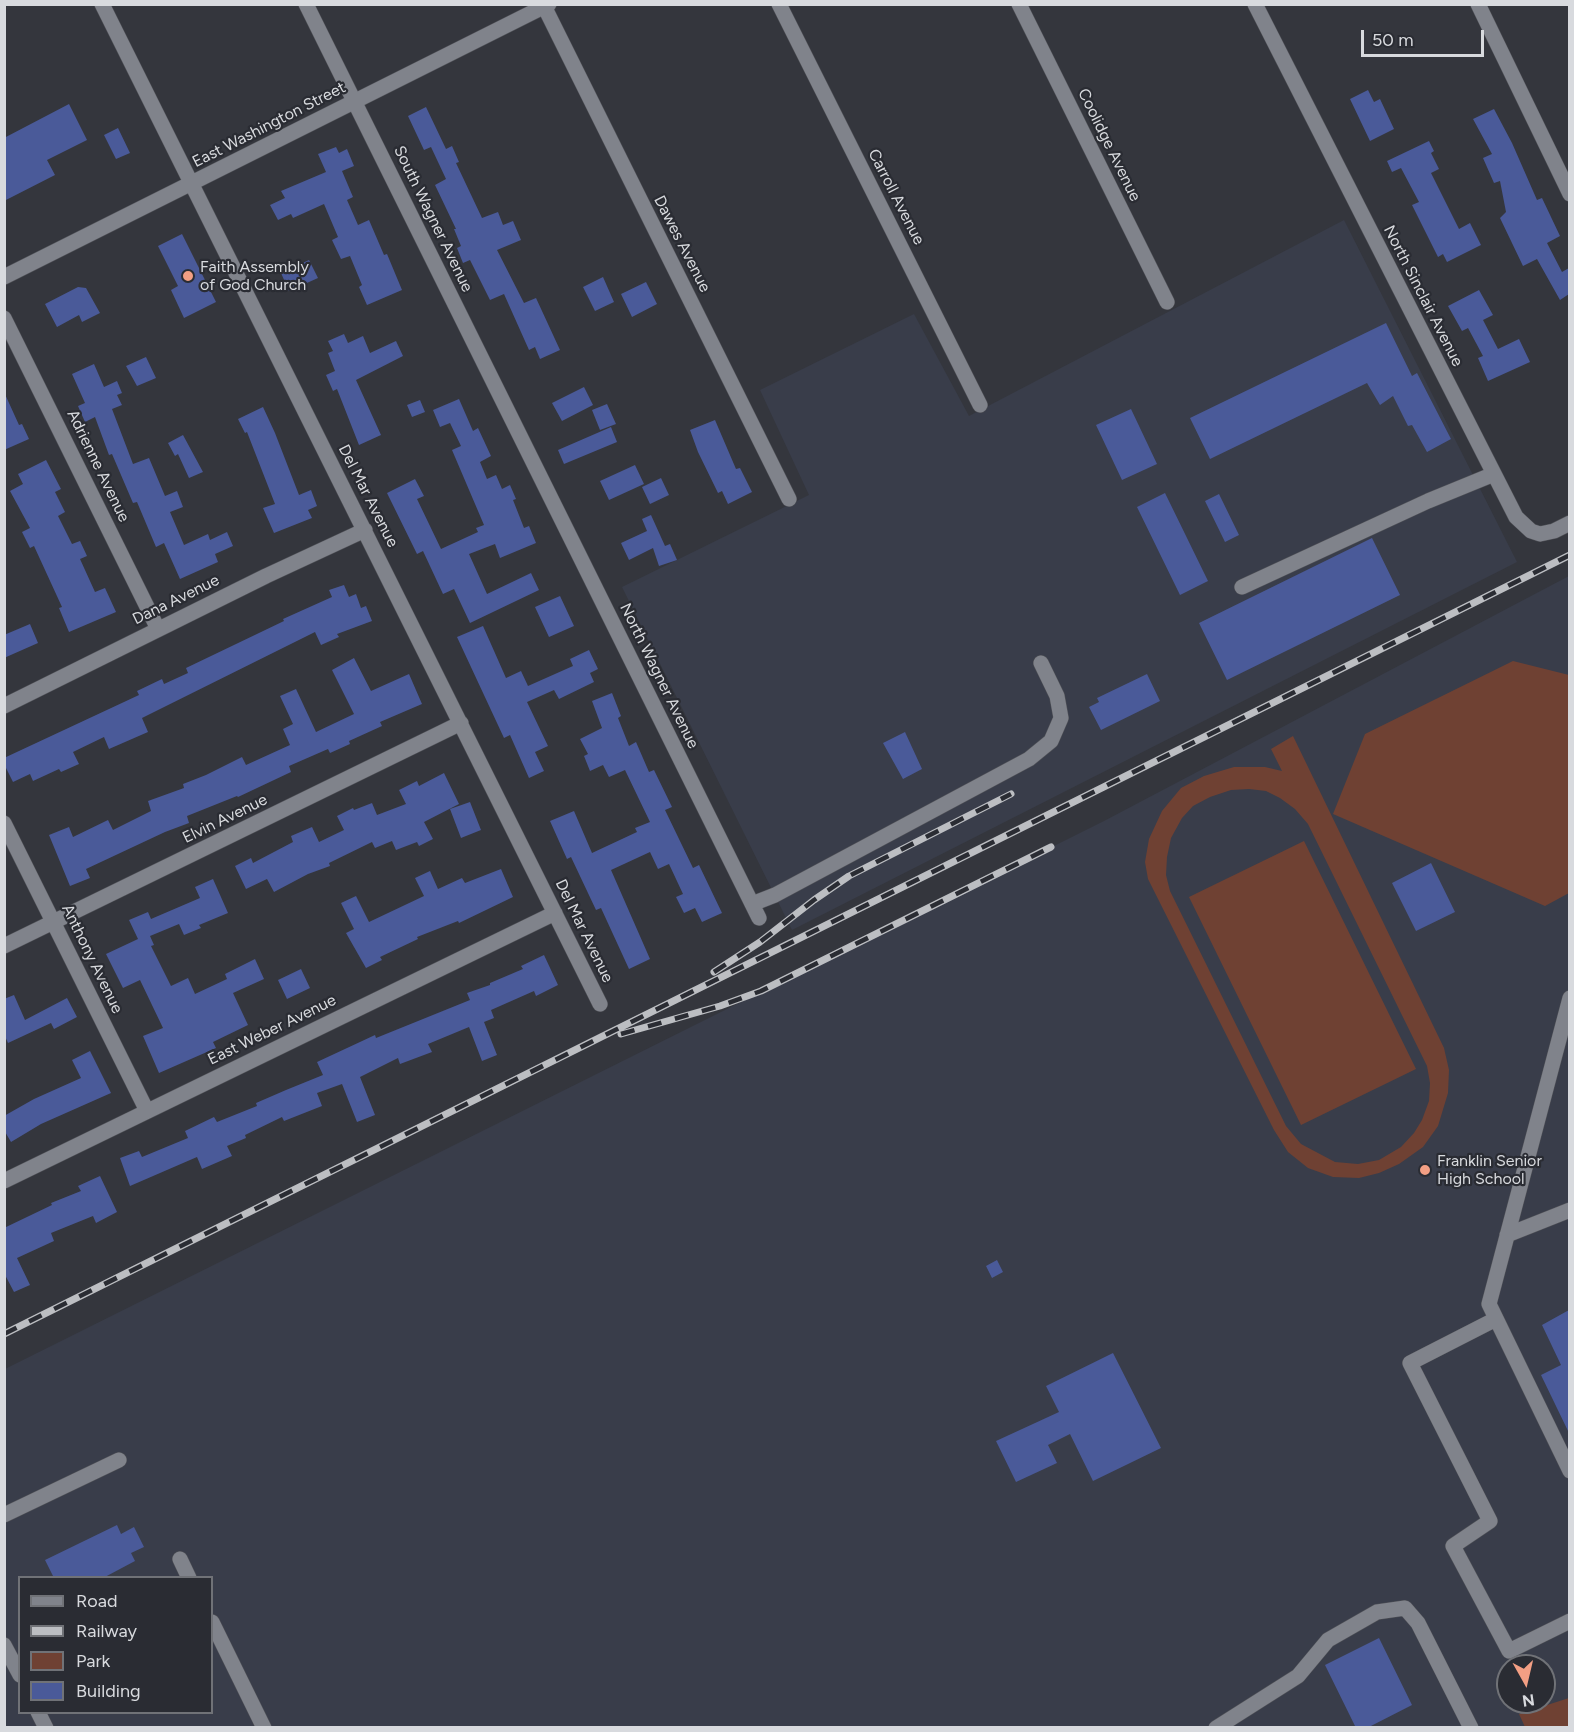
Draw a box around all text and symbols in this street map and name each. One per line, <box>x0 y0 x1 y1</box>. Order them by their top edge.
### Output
scale bar <box>1364 18 1487 56</box>
text: 50 m <box>1372 29 1414 51</box>
street label: East Washington Street <box>189 78 349 172</box>
street label: Coolidge Avenue <box>1073 86 1145 204</box>
street label: South Wagner Avenue <box>389 143 477 295</box>
street label: Carroll Avenue <box>864 146 928 248</box>
street label: Dawes Avenue <box>649 193 715 295</box>
street label: North Sinclair Avenue <box>1379 222 1467 370</box>
place label: Faith Assembly of God Church <box>200 257 309 295</box>
marker: Faith Assembly of God Church <box>181 269 195 283</box>
street label: Adrienne Avenue <box>62 407 134 525</box>
street label: Del Mar Avenue <box>334 442 402 550</box>
street label: Dana Avenue <box>129 571 223 629</box>
street label: North Wagner Avenue <box>615 600 703 752</box>
street label: Elvin Avenue <box>179 790 271 848</box>
street label: Del Mar Avenue <box>551 876 617 986</box>
street label: Anthony Avenue <box>57 901 127 1017</box>
street label: East Weber Avenue <box>205 991 339 1069</box>
place label: Franklin Senior High School <box>1437 1151 1542 1189</box>
marker: Franklin Senior High School <box>1418 1163 1432 1177</box>
legend <box>18 1576 213 1714</box>
text: Road <box>76 1590 117 1612</box>
text: Railway <box>76 1620 137 1642</box>
text: Park <box>76 1650 110 1672</box>
north arrow <box>1496 1654 1556 1714</box>
text: Building <box>76 1680 141 1702</box>
text: N <box>1521 1690 1536 1711</box>

